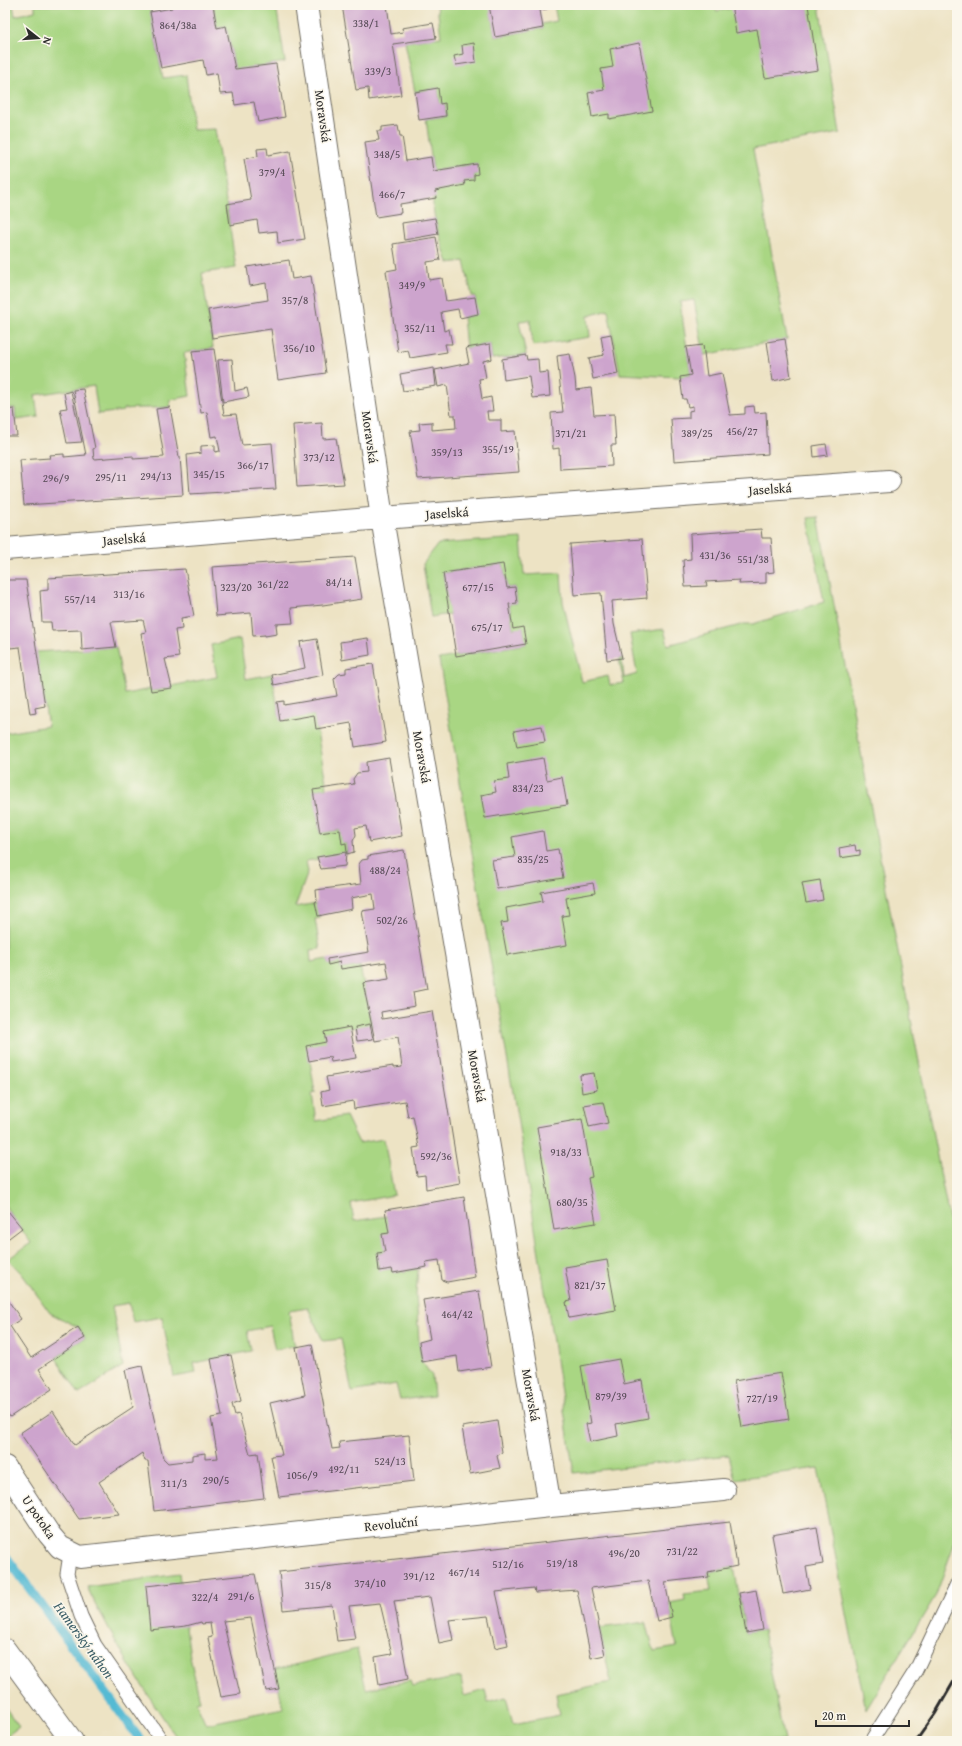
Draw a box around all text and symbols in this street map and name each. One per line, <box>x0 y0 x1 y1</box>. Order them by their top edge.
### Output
house number: 338/1 <box>353 15 379 31</box>
house number: 864/38a <box>160 17 197 33</box>
north arrow <box>18 18 58 58</box>
text: N <box>39 35 56 47</box>
house number: 339/3 <box>365 63 391 79</box>
street label: Moravská <box>310 89 336 144</box>
house number: 348/5 <box>374 146 400 162</box>
house number: 379/4 <box>259 164 285 180</box>
house number: 466/7 <box>379 186 405 202</box>
house number: 349/9 <box>399 277 425 293</box>
house number: 357/8 <box>282 292 308 308</box>
house number: 352/11 <box>404 320 436 336</box>
house number: 356/10 <box>283 340 315 356</box>
street label: Moravská <box>357 410 383 465</box>
house number: 456/27 <box>726 423 758 439</box>
house number: 371/21 <box>555 425 587 441</box>
house number: 389/25 <box>681 425 713 441</box>
house number: 355/19 <box>482 441 514 457</box>
house number: 359/13 <box>431 444 463 460</box>
house number: 373/12 <box>303 449 335 465</box>
house number: 366/17 <box>237 457 269 473</box>
house number: 345/15 <box>193 466 225 482</box>
house number: 294/13 <box>140 468 172 484</box>
house number: 295/11 <box>95 469 127 485</box>
house number: 296/9 <box>43 470 69 486</box>
street label: Jaselská <box>746 478 793 500</box>
street label: Jaselská <box>423 502 470 524</box>
street label: Jaselská <box>100 528 147 551</box>
house number: 431/36 <box>699 547 731 563</box>
house number: 551/38 <box>737 551 769 567</box>
house number: 84/14 <box>326 574 352 590</box>
house number: 361/22 <box>257 576 289 592</box>
house number: 323/20 <box>220 579 252 595</box>
house number: 677/15 <box>462 579 494 595</box>
house number: 313/16 <box>113 586 145 602</box>
house number: 557/14 <box>64 591 96 607</box>
house number: 675/17 <box>471 619 503 635</box>
street label: Moravská <box>408 729 436 786</box>
house number: 834/23 <box>512 780 544 796</box>
house number: 835/25 <box>517 851 549 867</box>
house number: 488/24 <box>369 862 401 878</box>
house number: 502/26 <box>376 912 408 928</box>
street label: Moravská <box>463 1048 491 1105</box>
house number: 918/33 <box>550 1144 582 1160</box>
house number: 592/36 <box>420 1148 452 1164</box>
house number: 680/35 <box>556 1194 588 1210</box>
house number: 821/37 <box>574 1277 606 1293</box>
house number: 464/42 <box>441 1306 473 1322</box>
street label: Moravská <box>517 1367 545 1424</box>
house number: 879/39 <box>595 1388 627 1404</box>
house number: 727/19 <box>746 1390 778 1406</box>
house number: 524/13 <box>374 1453 406 1469</box>
house number: 492/11 <box>328 1461 360 1477</box>
house number: 1056/9 <box>286 1467 318 1483</box>
house number: 290/5 <box>203 1472 229 1488</box>
house number: 311/3 <box>161 1475 187 1491</box>
street label: U potoka <box>17 1491 61 1543</box>
street label: Revoluční <box>363 1512 419 1536</box>
house number: 731/22 <box>666 1543 698 1559</box>
house number: 496/20 <box>608 1545 640 1561</box>
house number: 519/18 <box>546 1555 578 1571</box>
house number: 512/16 <box>492 1556 524 1572</box>
house number: 467/14 <box>448 1564 480 1580</box>
house number: 391/12 <box>403 1568 435 1584</box>
house number: 374/10 <box>354 1575 386 1591</box>
house number: 315/8 <box>305 1577 331 1593</box>
house number: 291/6 <box>228 1588 254 1604</box>
house number: 322/4 <box>192 1589 218 1605</box>
water label: Hamerský náhon <box>49 1597 119 1683</box>
scale bar <box>816 1702 909 1728</box>
text: 20 m <box>822 1707 846 1724</box>

